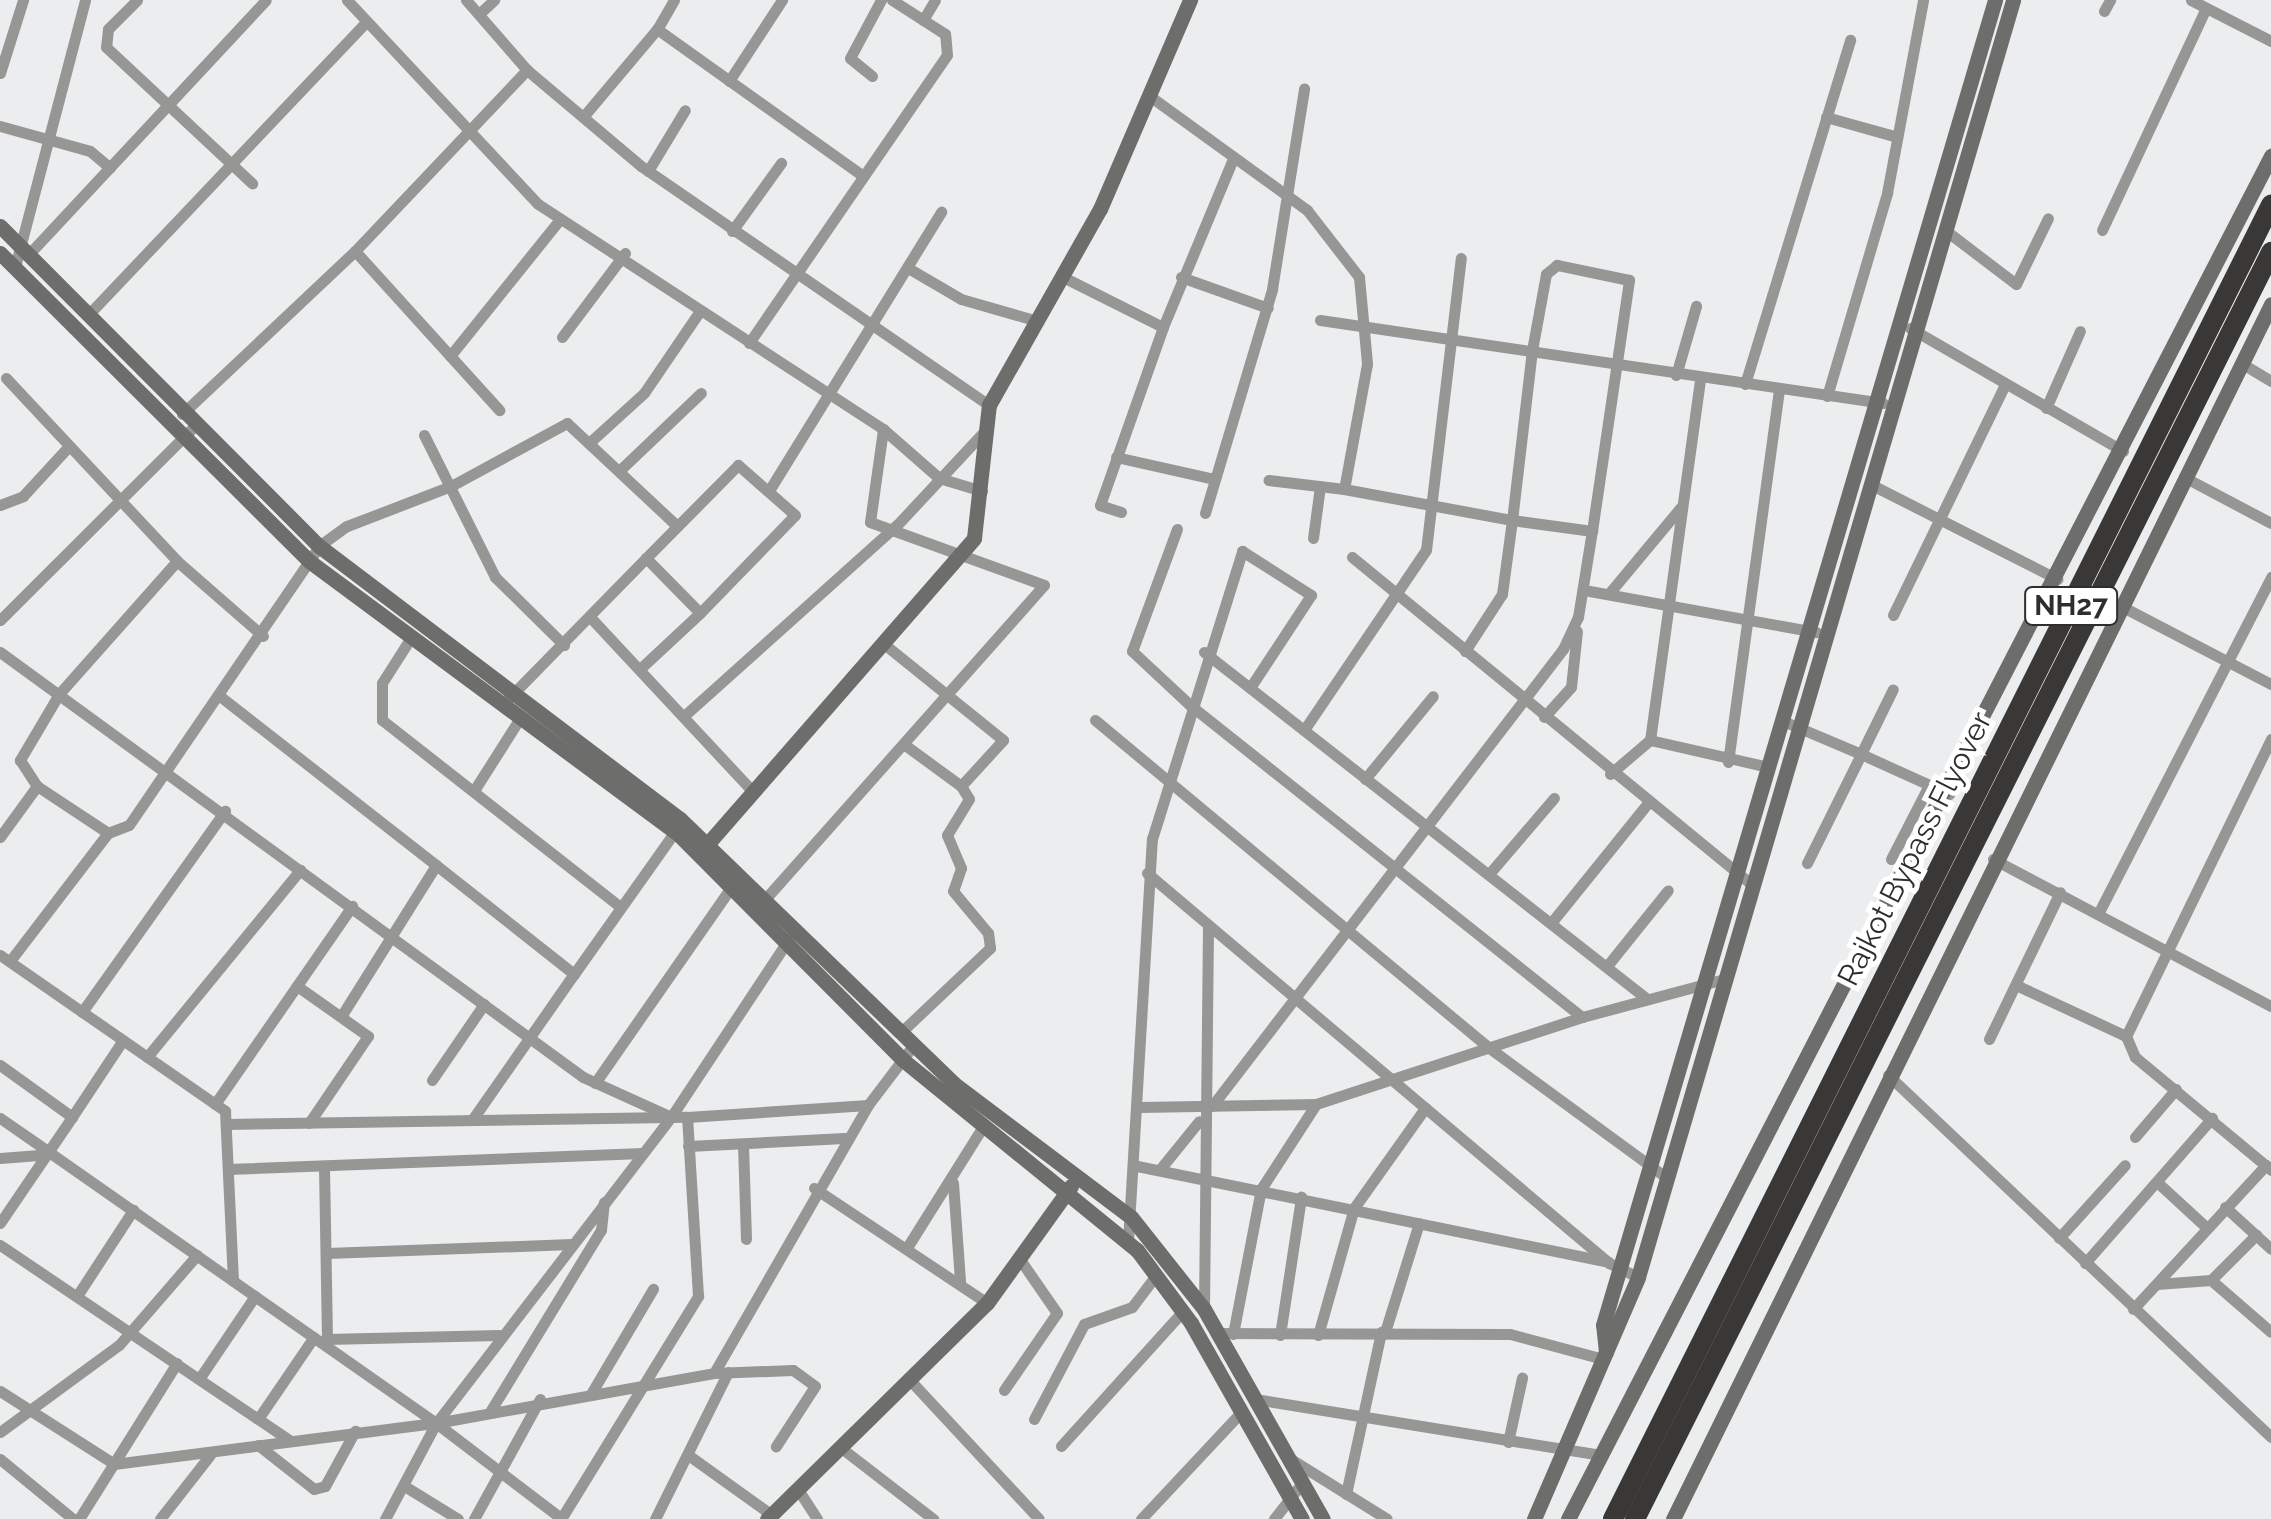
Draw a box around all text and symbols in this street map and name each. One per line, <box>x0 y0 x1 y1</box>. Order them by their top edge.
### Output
road number: NH27 <box>2024 583 2118 629</box>
street label: Rajkot Bypass Flyover <box>1830 706 2000 992</box>

